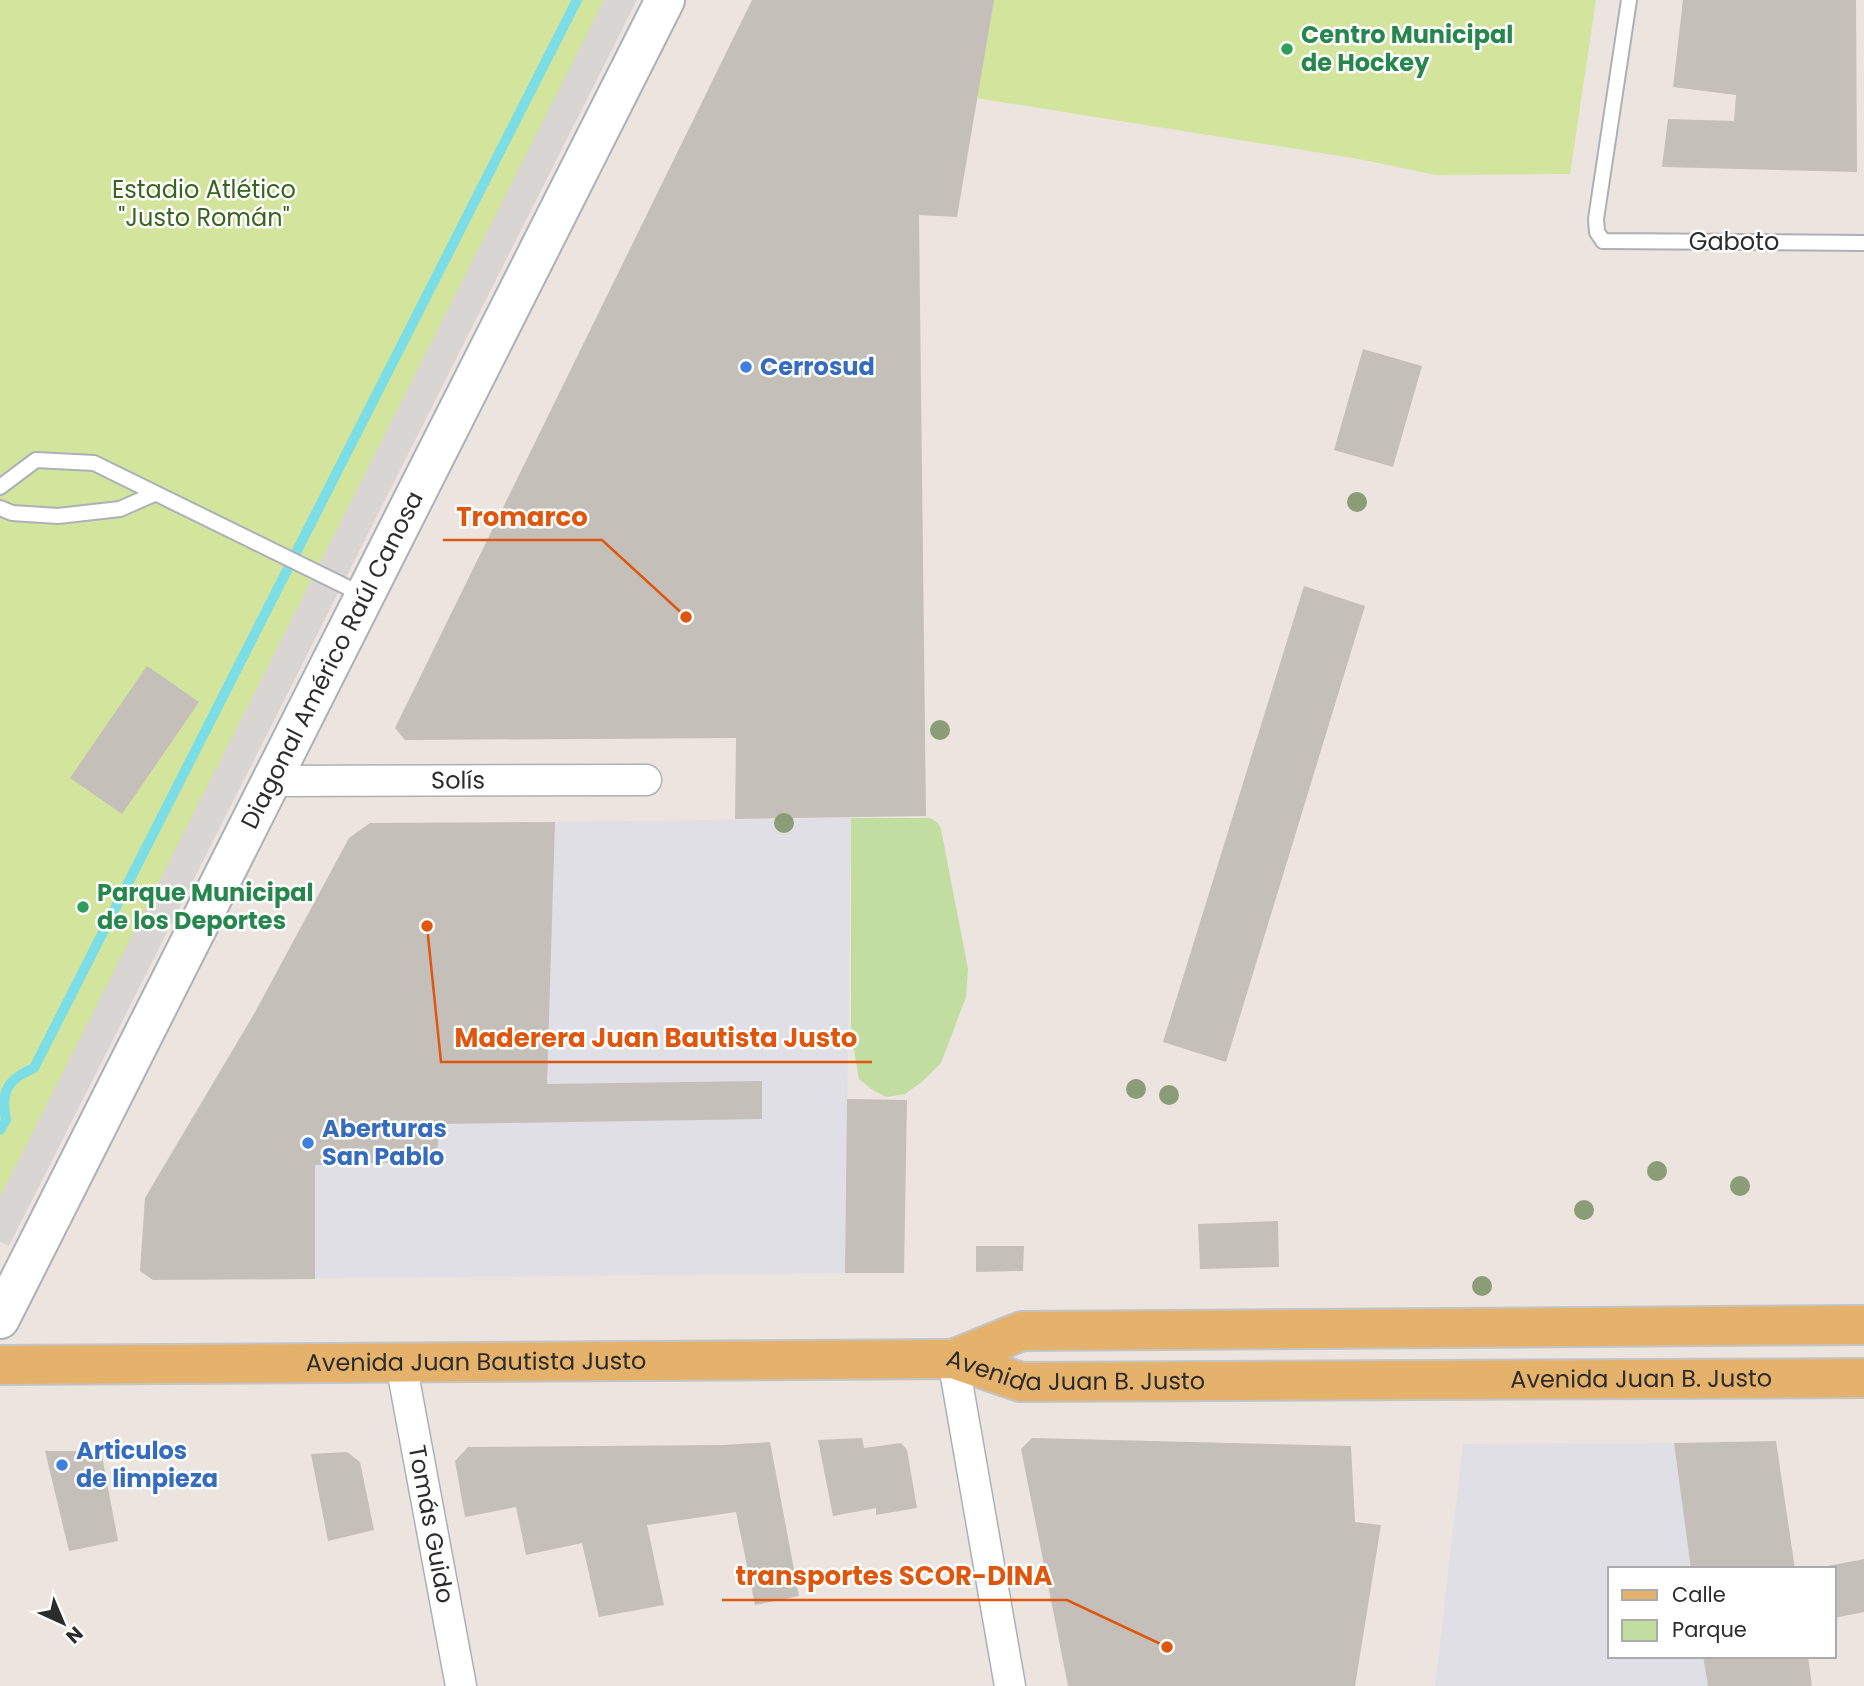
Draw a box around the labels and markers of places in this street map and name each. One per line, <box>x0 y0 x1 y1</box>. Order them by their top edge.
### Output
place label: Centro Municipal de Hockey <box>1301 18 1513 79</box>
marker: Centro Municipal de Hockey <box>1279 41 1295 57</box>
place label: Cerrosud <box>760 350 875 383</box>
marker: Cerrosud <box>738 359 754 375</box>
callout: Tromarco <box>443 493 602 540</box>
place label: Parque Municipal de los Deportes <box>97 876 314 937</box>
marker: Parque Municipal de los Deportes <box>75 899 91 915</box>
callout: Maderera Juan Bautista Justo <box>441 1015 872 1062</box>
place label: Aberturas San Pablo <box>322 1112 447 1173</box>
marker: Aberturas San Pablo <box>300 1135 316 1151</box>
place label: Articulos de limpieza <box>76 1434 218 1495</box>
marker: Articulos de limpieza <box>54 1457 70 1473</box>
callout: transportes SCOR-DINA <box>722 1553 1067 1600</box>

